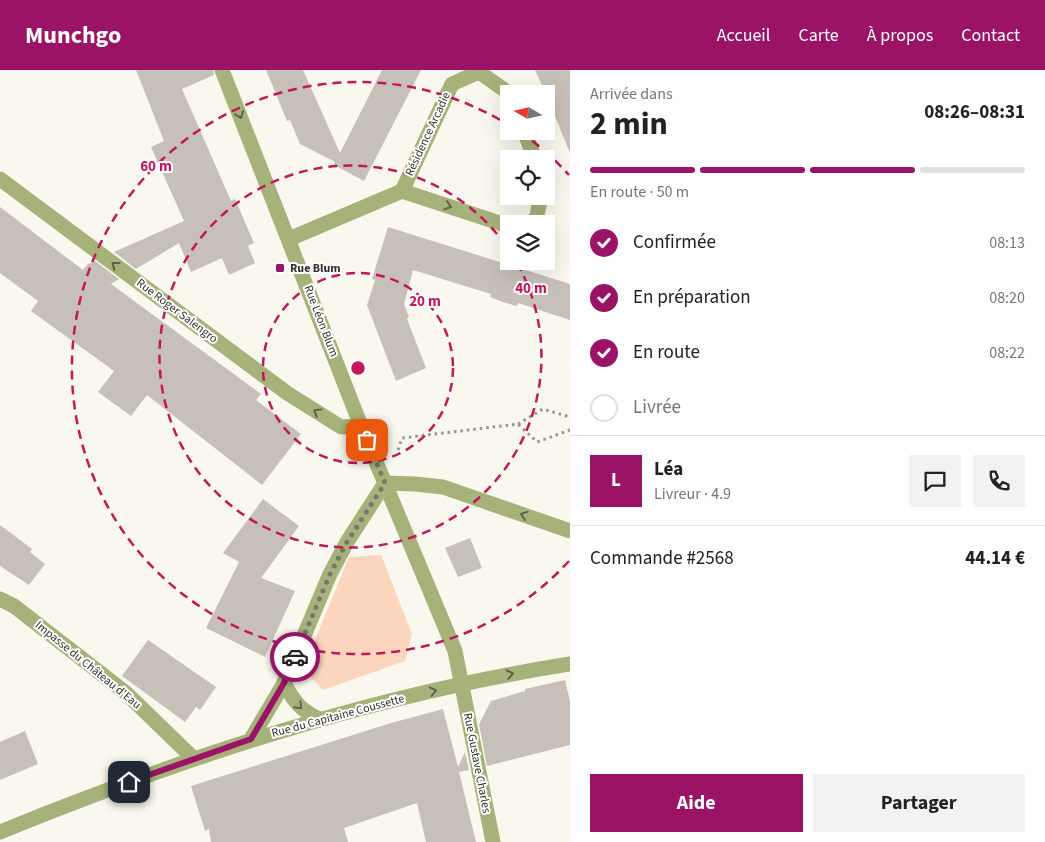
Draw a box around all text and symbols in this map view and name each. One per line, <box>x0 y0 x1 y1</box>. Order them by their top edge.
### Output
text: Munchgo <box>25 18 121 53</box>
text: Accueil <box>717 23 770 48</box>
text: Carte <box>798 23 839 48</box>
text: À propos <box>867 23 933 48</box>
text: Contact <box>961 23 1020 48</box>
text: Arrivée dans <box>590 83 673 105</box>
north arrow <box>500 85 555 140</box>
map controls <box>500 85 555 270</box>
street label: Résidence Arcadie <box>401 89 455 179</box>
text: 08:26–08:31 <box>924 99 1025 126</box>
text: 2 min <box>590 101 668 147</box>
one-way arrow <box>234 110 244 119</box>
button: locate <box>500 150 555 205</box>
text: 60 m <box>140 156 172 177</box>
text: En route · 50 m <box>590 181 689 203</box>
one-way arrow <box>443 201 452 211</box>
button: layers <box>500 215 555 270</box>
icon: check <box>590 229 618 257</box>
text: Confirmée <box>633 229 716 256</box>
text: 08:13 <box>989 232 1025 254</box>
place label: Rue Blum <box>290 260 341 277</box>
one-way arrow <box>112 262 121 270</box>
marker: Rue Blum <box>274 262 286 274</box>
street label: Rue Roger Salengro <box>133 275 221 347</box>
text: 40 m <box>515 278 547 299</box>
street label: Rue Léon Blum <box>300 283 342 359</box>
icon: check <box>590 284 618 312</box>
text: En préparation <box>633 284 751 311</box>
text: 08:20 <box>989 287 1025 309</box>
text: 20 m <box>409 291 441 312</box>
icon: check <box>590 339 618 367</box>
text: En route <box>633 339 700 366</box>
text: 08:22 <box>989 342 1025 364</box>
centre of rings <box>349 359 367 377</box>
text: Livrée <box>633 394 681 421</box>
one-way arrow <box>313 409 323 418</box>
pin <box>346 419 388 461</box>
icon: bag <box>353 426 381 454</box>
button: chat <box>909 455 961 507</box>
button: phone <box>973 455 1025 507</box>
text: Léa <box>654 456 683 483</box>
text: L <box>611 467 621 494</box>
text: Livreur · 4.9 <box>654 483 731 505</box>
one-way arrow <box>520 511 529 521</box>
text: Commande #2568 <box>590 545 734 572</box>
text: 44.14 € <box>965 545 1025 572</box>
street label: Impasse du Château d'Eau <box>31 617 145 713</box>
courier <box>270 632 320 682</box>
icon: car <box>281 643 309 671</box>
one-way arrow <box>506 669 514 679</box>
one-way arrow <box>429 686 438 697</box>
street label: Rue du Capitaine Coussette <box>270 690 406 742</box>
one-way arrow <box>293 700 302 709</box>
street label: Rue Gustave Charles <box>459 711 495 815</box>
pin <box>108 761 150 803</box>
icon: home <box>115 768 143 796</box>
button: Aide <box>590 774 803 832</box>
button: Partager <box>813 774 1025 832</box>

